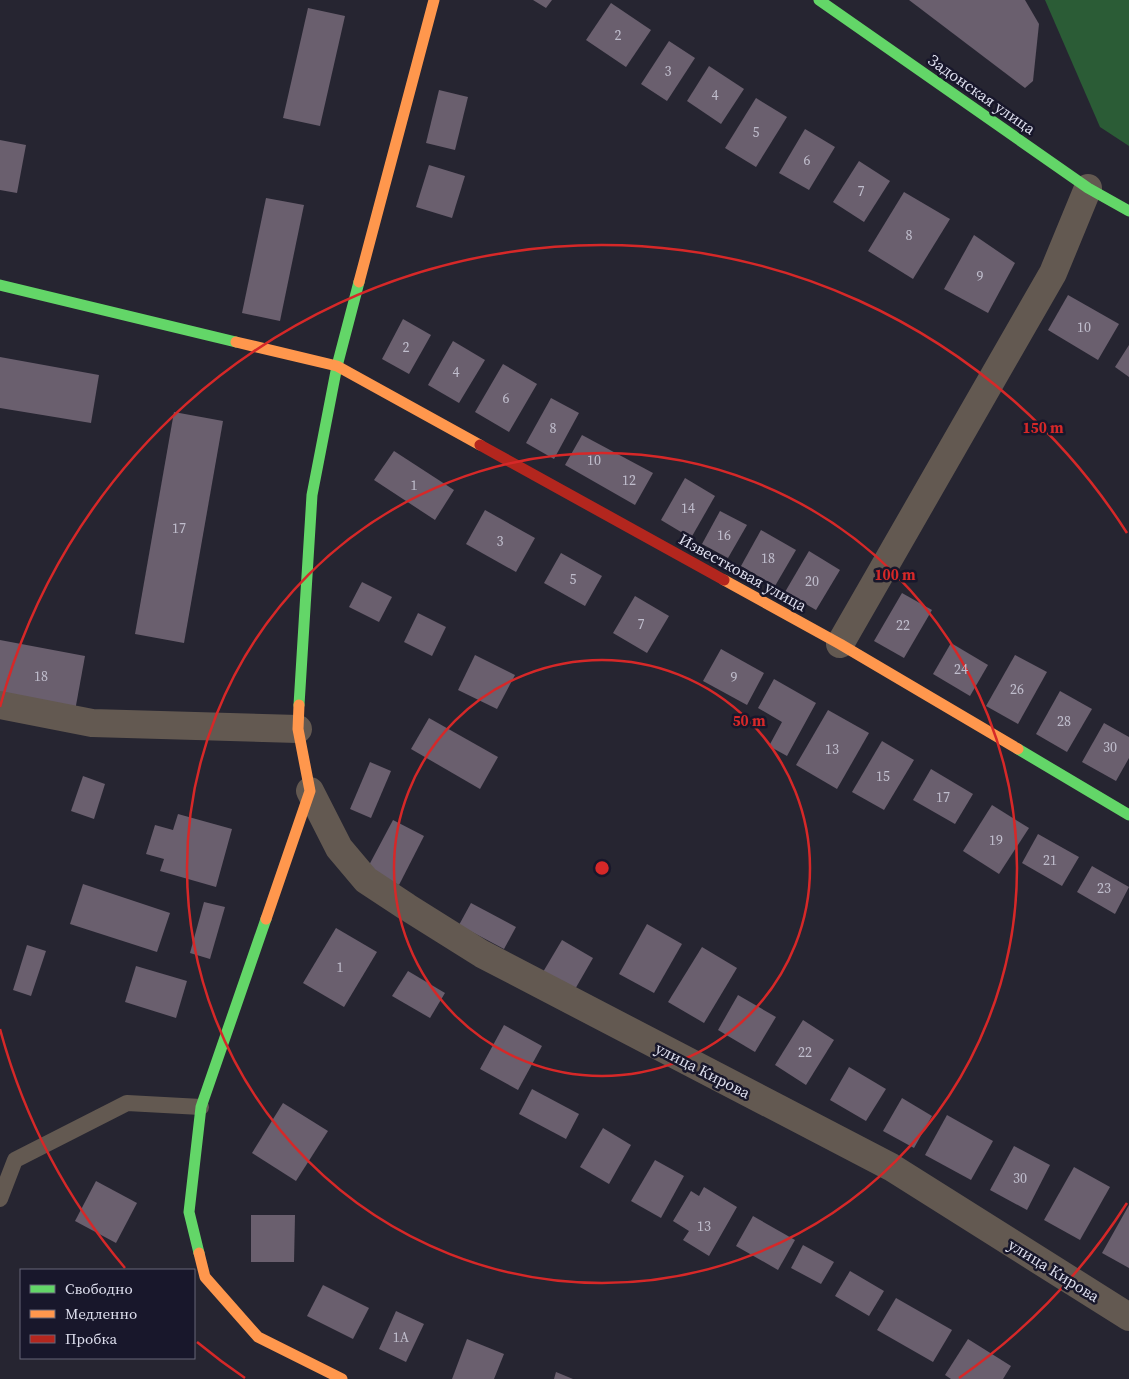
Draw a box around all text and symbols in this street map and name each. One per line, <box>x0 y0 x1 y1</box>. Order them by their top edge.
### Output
house number: 2 <box>615 25 622 45</box>
street label: Задонская улица <box>924 49 1041 140</box>
house number: 3 <box>665 61 672 81</box>
house number: 4 <box>712 85 719 105</box>
house number: 5 <box>753 122 760 142</box>
house number: 6 <box>804 150 811 170</box>
house number: 7 <box>858 181 865 201</box>
house number: 8 <box>906 225 913 245</box>
house number: 9 <box>977 266 984 286</box>
house number: 10 <box>1077 317 1091 337</box>
house number: 2 <box>403 337 410 357</box>
house number: 4 <box>453 362 460 382</box>
house number: 6 <box>503 388 510 408</box>
text: 150 m <box>1022 417 1064 438</box>
house number: 8 <box>550 418 557 438</box>
house number: 10 <box>587 450 601 470</box>
house number: 12 <box>622 470 636 490</box>
house number: 1 <box>411 475 418 495</box>
house number: 14 <box>681 498 695 518</box>
house number: 17 <box>172 518 186 538</box>
house number: 16 <box>717 525 731 545</box>
street label: Известковая улица <box>675 528 812 617</box>
house number: 3 <box>497 531 504 551</box>
house number: 18 <box>761 548 775 568</box>
text: 100 m <box>874 564 916 585</box>
house number: 5 <box>570 569 577 589</box>
house number: 20 <box>805 571 819 591</box>
house number: 7 <box>638 614 645 634</box>
house number: 22 <box>896 615 910 635</box>
house number: 24 <box>954 659 968 679</box>
house number: 18 <box>34 666 48 686</box>
house number: 9 <box>731 667 738 687</box>
house number: 26 <box>1010 679 1024 699</box>
text: 50 m <box>732 710 766 731</box>
house number: 28 <box>1057 711 1071 731</box>
house number: 30 <box>1103 737 1117 757</box>
house number: 13 <box>825 739 839 759</box>
house number: 15 <box>876 766 890 786</box>
house number: 17 <box>936 787 950 807</box>
house number: 19 <box>989 830 1003 850</box>
house number: 21 <box>1043 850 1057 870</box>
centre of rings <box>593 859 611 877</box>
house number: 23 <box>1097 878 1111 898</box>
house number: 1 <box>337 957 344 977</box>
street label: улица Кирова <box>652 1037 755 1104</box>
house number: 22 <box>798 1042 812 1062</box>
house number: 30 <box>1013 1168 1027 1188</box>
house number: 13 <box>697 1216 711 1236</box>
street label: улица Кирова <box>1004 1233 1105 1307</box>
legend <box>20 1269 195 1359</box>
text: Свободно <box>65 1278 133 1299</box>
text: Медленно <box>65 1303 137 1324</box>
house number: 1А <box>393 1327 410 1347</box>
text: Пробка <box>65 1328 117 1349</box>

